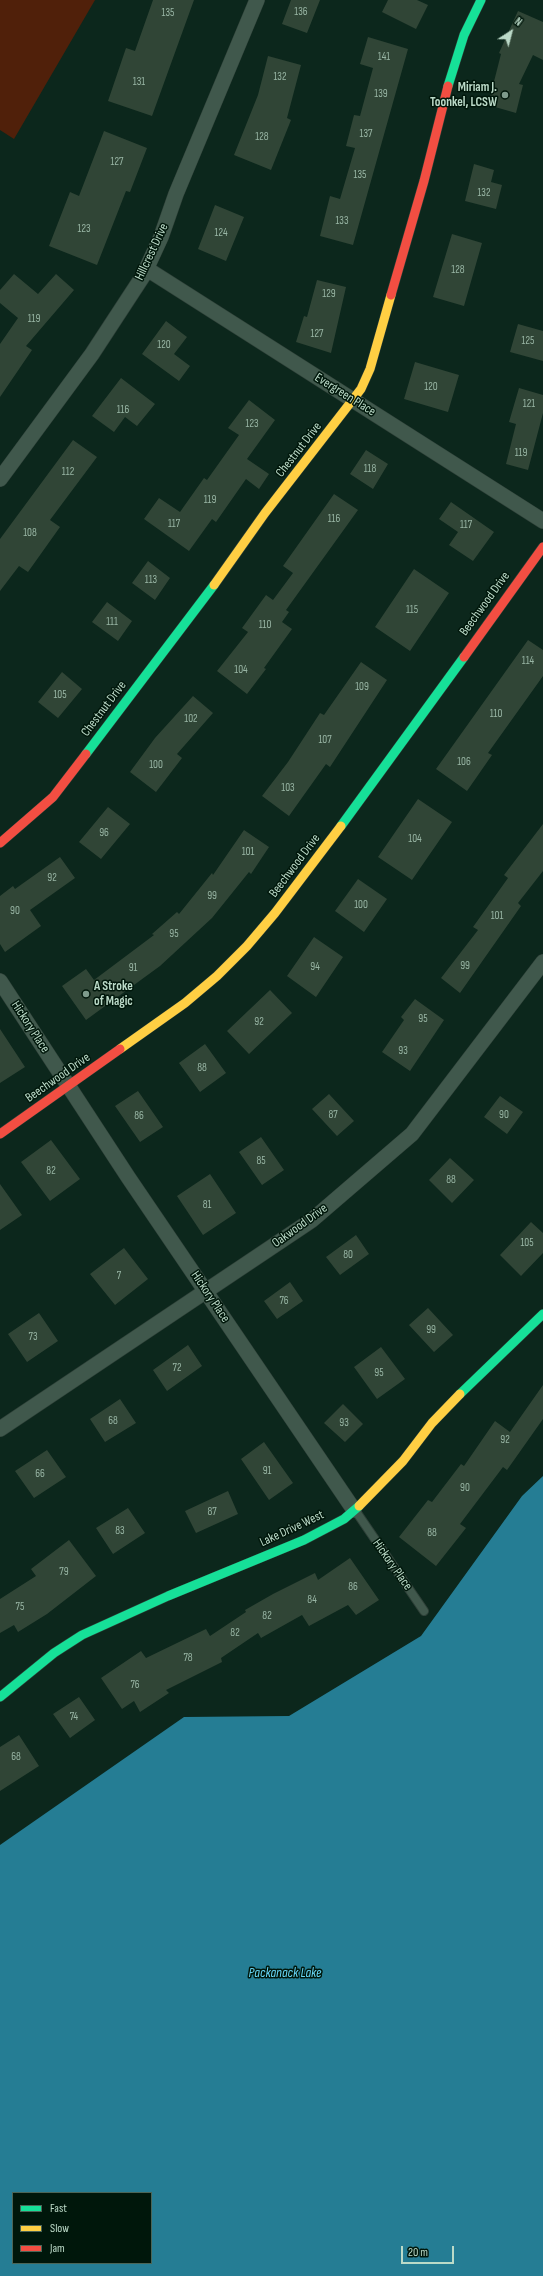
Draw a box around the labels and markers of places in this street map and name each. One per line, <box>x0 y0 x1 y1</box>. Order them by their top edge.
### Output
place label: Miriam J. Toonkel, LCSW <box>430 80 497 111</box>
marker: Miriam J. Toonkel, LCSW <box>500 90 510 100</box>
place label: A Stroke of Magic <box>94 979 133 1010</box>
marker: A Stroke of Magic <box>81 989 91 999</box>

